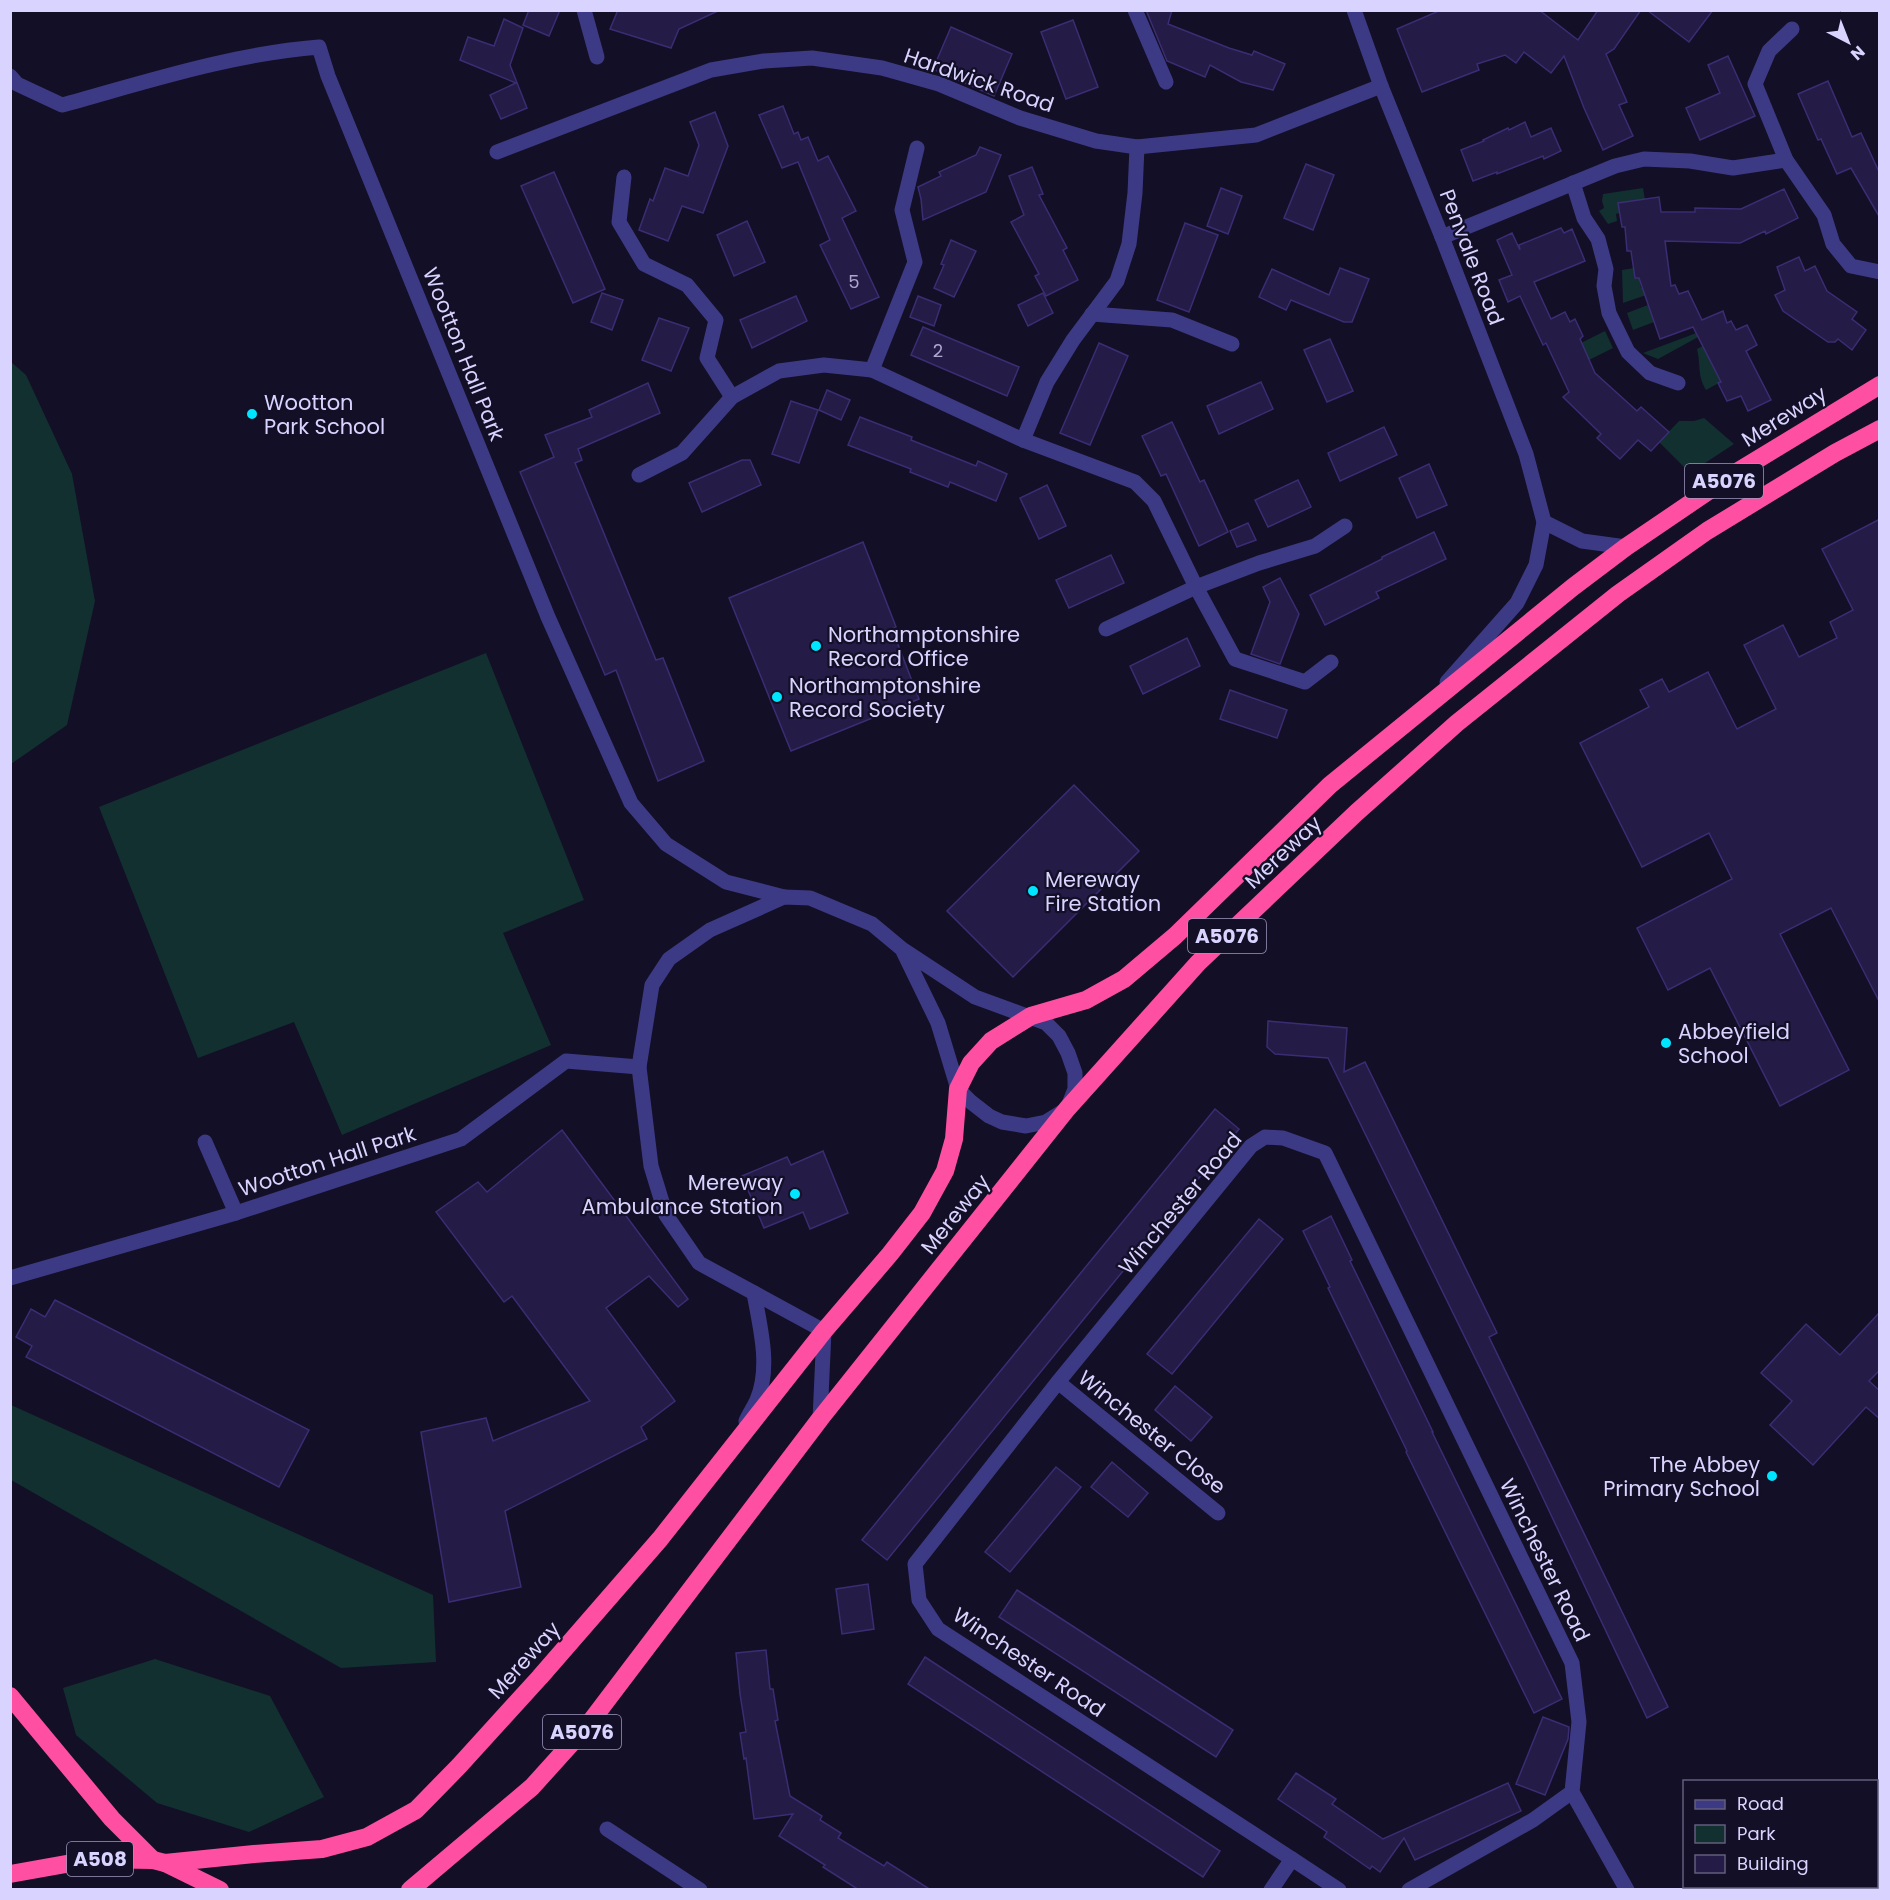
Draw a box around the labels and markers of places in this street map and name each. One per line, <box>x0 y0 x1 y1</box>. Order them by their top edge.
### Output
place label: Wootton Park School <box>264 388 385 441</box>
marker: Wootton Park School <box>245 407 259 421</box>
place label: Northamptonshire Record Office <box>828 620 1020 673</box>
marker: Northamptonshire Record Office <box>809 639 823 653</box>
place label: Northamptonshire Record Society <box>789 671 981 724</box>
marker: Northamptonshire Record Society <box>770 690 784 704</box>
place label: Mereway Fire Station <box>1045 865 1161 918</box>
marker: Mereway Fire Station <box>1026 884 1040 898</box>
place label: Abbeyfield School <box>1678 1017 1790 1070</box>
marker: Abbeyfield School <box>1659 1036 1673 1050</box>
place label: Mereway Ambulance Station <box>582 1168 783 1221</box>
marker: Mereway Ambulance Station <box>788 1187 802 1201</box>
place label: The Abbey Primary School <box>1603 1450 1760 1503</box>
marker: The Abbey Primary School <box>1765 1469 1779 1483</box>

